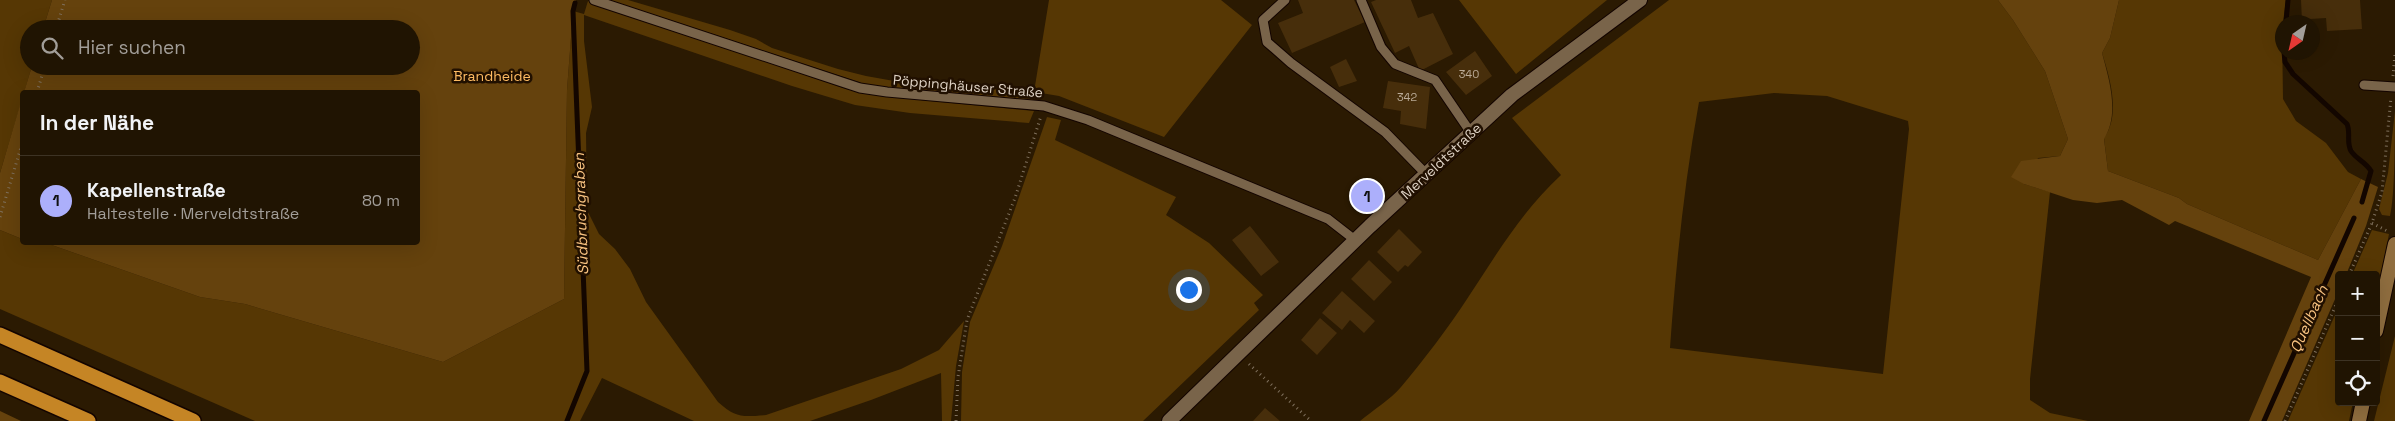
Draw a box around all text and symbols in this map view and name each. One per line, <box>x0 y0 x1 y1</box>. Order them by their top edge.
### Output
north arrow <box>2275 15 2320 60</box>
search box <box>20 20 420 75</box>
icon: search <box>38 34 66 62</box>
text: Hier suchen <box>78 35 186 60</box>
park label: Brandheide <box>453 67 531 85</box>
house number: 340 <box>1459 67 1479 81</box>
street label: Pöppinghäuser Straße <box>892 70 1044 102</box>
house number: 342 <box>1397 90 1417 104</box>
text: In der Nähe <box>40 109 154 136</box>
street label: Merveldtstraße <box>1397 119 1485 203</box>
water label: Südbruchgraben <box>569 152 592 275</box>
pin: 1 <box>1351 177 1383 215</box>
text: Kapellenstraße <box>87 178 226 203</box>
text: 1 <box>52 190 60 211</box>
text: 80 m <box>362 190 400 211</box>
text: Haltestelle · Merveldtstraße <box>87 203 299 224</box>
map controls <box>2335 271 2380 406</box>
button: + <box>2335 271 2380 316</box>
your location <box>1176 277 1202 303</box>
water label: Quellbach <box>2285 281 2332 355</box>
button: − <box>2335 316 2380 361</box>
button: locate <box>2335 361 2380 406</box>

